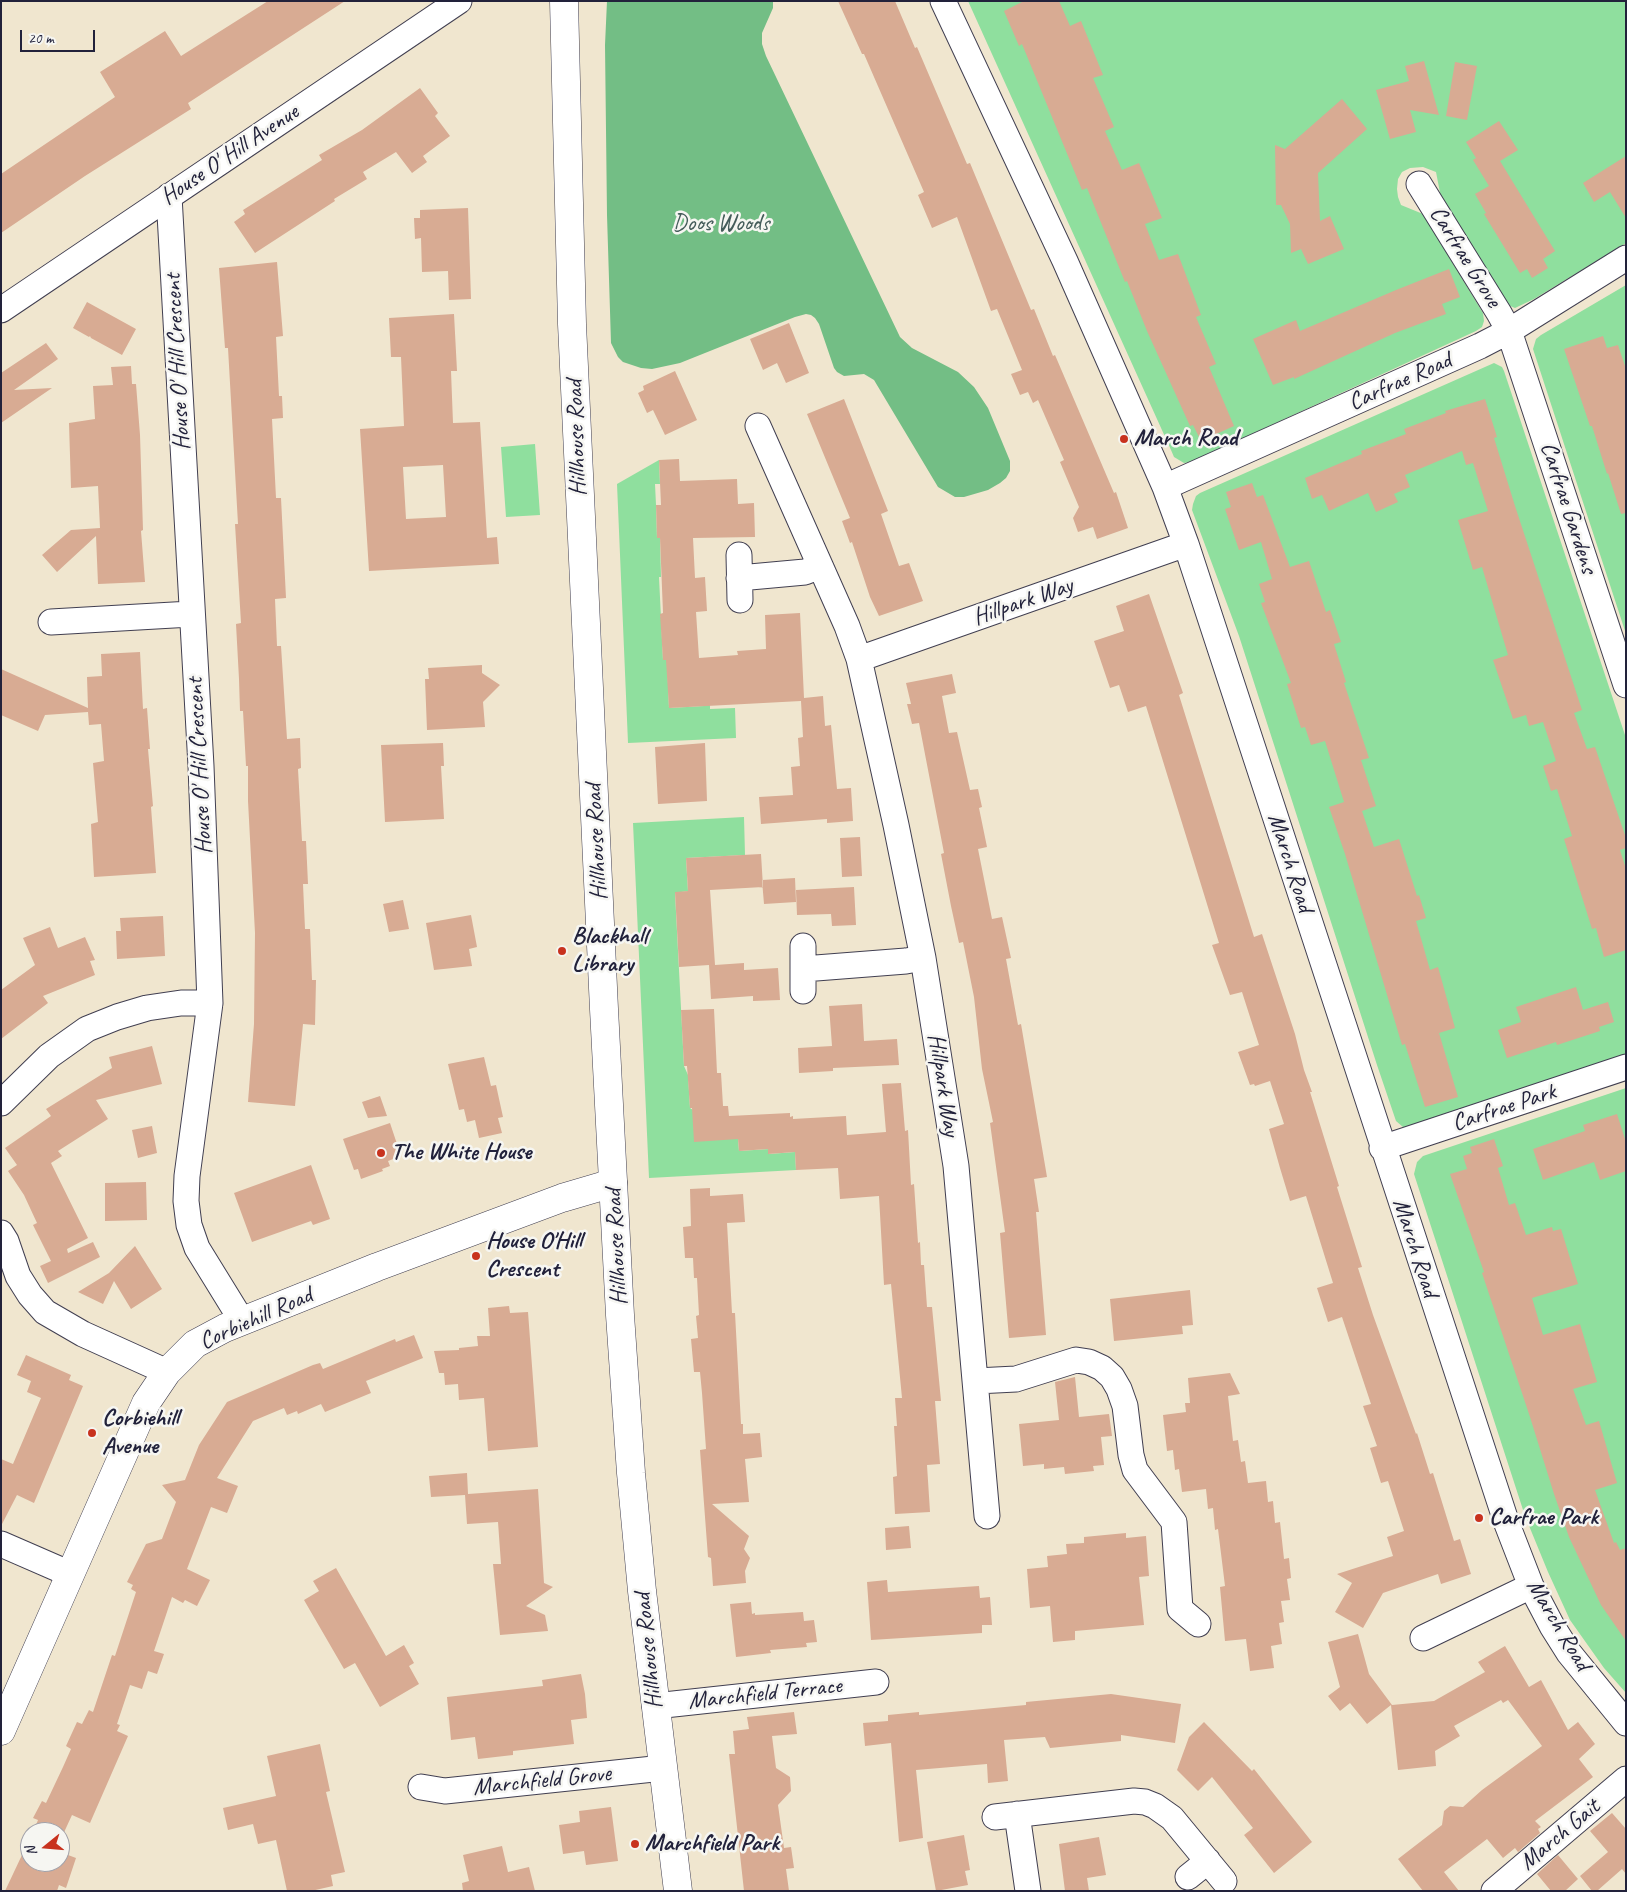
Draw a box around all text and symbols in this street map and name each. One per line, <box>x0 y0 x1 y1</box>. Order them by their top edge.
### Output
scale bar <box>22 20 98 52</box>
text: 20 m <box>28 29 54 48</box>
street label: House O' Hill Avenue <box>155 98 305 212</box>
street label: Carfrae Grove <box>1423 201 1507 313</box>
park label: Doos Woods <box>673 210 769 238</box>
street label: House O' Hill Crescent <box>159 273 197 451</box>
street label: Carfrae Road <box>1344 347 1456 417</box>
street label: Hillhouse Road <box>561 379 593 497</box>
place label: March Road <box>1134 425 1237 453</box>
marker: March Road <box>1118 433 1130 445</box>
street label: Carfrae Gardens <box>1533 439 1603 577</box>
street label: Hillpark Way <box>969 571 1077 633</box>
street label: House O' Hill Crescent <box>181 677 219 855</box>
street label: Hillhouse Road <box>580 783 614 901</box>
street label: March Road <box>1261 810 1319 916</box>
place label: Blackhall Library <box>572 923 647 979</box>
marker: Blackhall Library <box>556 945 568 957</box>
street label: Hillpark Way <box>921 1032 965 1138</box>
street label: Carfrae Park <box>1448 1078 1560 1138</box>
place label: The White House <box>391 1139 531 1167</box>
marker: The White House <box>375 1147 387 1159</box>
street label: Hillhouse Road <box>600 1188 634 1306</box>
street label: March Road <box>1386 1195 1444 1301</box>
place label: House O'Hill Crescent <box>486 1228 582 1284</box>
marker: House O'Hill Crescent <box>470 1250 482 1262</box>
street label: Corbiehill Road <box>195 1281 317 1357</box>
place label: Corbiehill Avenue <box>102 1405 179 1461</box>
marker: Corbiehill Avenue <box>86 1427 98 1439</box>
place label: Carfrae Park <box>1489 1504 1598 1532</box>
marker: Carfrae Park <box>1473 1512 1485 1524</box>
street label: March Road <box>1519 1574 1597 1676</box>
street label: Hillhouse Road <box>629 1592 669 1710</box>
street label: Marchfield Terrace <box>687 1672 843 1716</box>
street label: Marchfield Grove <box>472 1759 612 1803</box>
street label: March Gait <box>1514 1793 1606 1877</box>
north arrow <box>20 1822 70 1872</box>
place label: Marchfield Park <box>645 1830 779 1858</box>
marker: Marchfield Park <box>629 1838 641 1850</box>
text: N <box>22 1845 41 1858</box>

